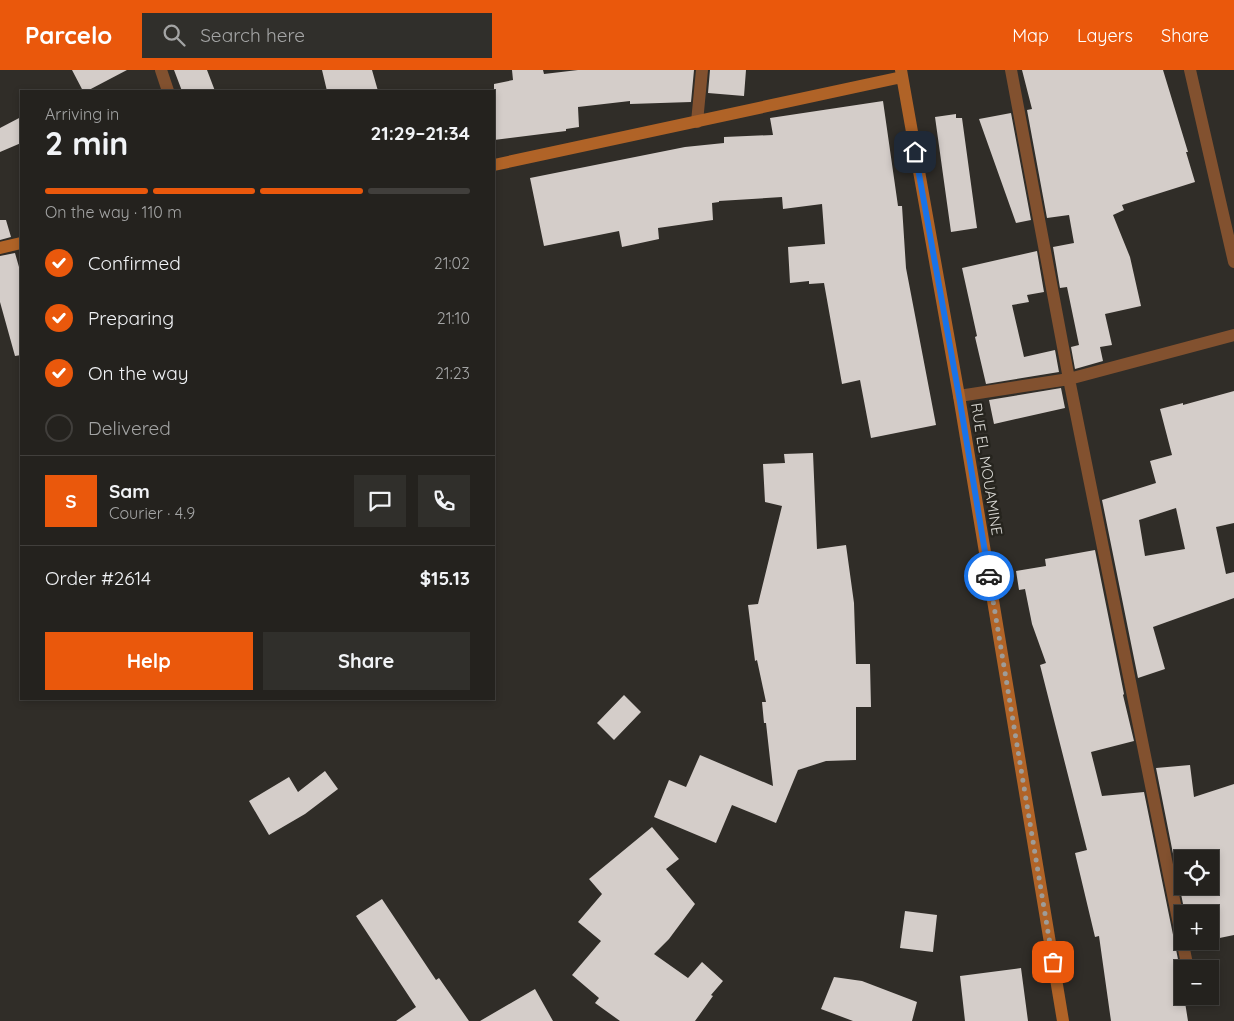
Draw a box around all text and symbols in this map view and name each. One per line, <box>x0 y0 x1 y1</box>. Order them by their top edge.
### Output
search box <box>142 13 492 58</box>
text: Parcelo <box>25 20 112 50</box>
icon: search <box>160 21 188 49</box>
text: Search here <box>200 23 305 47</box>
text: Map <box>1012 24 1049 47</box>
text: Layers <box>1077 24 1133 47</box>
text: Share <box>1161 24 1209 47</box>
text: Arriving in <box>45 104 119 124</box>
text: 21:29–21:34 <box>370 121 470 145</box>
text: 2 min <box>45 123 128 163</box>
pin <box>894 131 936 173</box>
icon: home <box>901 138 929 166</box>
text: On the way · 110 m <box>45 202 182 222</box>
icon: check <box>45 249 73 277</box>
text: Confirmed <box>88 251 181 275</box>
text: 21:02 <box>434 253 470 273</box>
icon: check <box>45 304 73 332</box>
text: Preparing <box>88 306 174 330</box>
text: 21:10 <box>437 308 470 328</box>
icon: check <box>45 359 73 387</box>
text: On the way <box>88 361 189 385</box>
text: 21:23 <box>435 363 470 383</box>
street label: RUE EL MOUAMINE <box>967 402 1007 536</box>
text: Delivered <box>88 416 171 440</box>
button: chat <box>354 475 406 527</box>
button: phone <box>418 475 470 527</box>
text: Sam <box>109 479 150 503</box>
text: S <box>65 489 77 513</box>
text: Courier · 4.9 <box>109 503 195 523</box>
courier <box>964 551 1014 601</box>
icon: car <box>975 562 1003 590</box>
text: Order #2614 <box>45 566 151 590</box>
text: $15.13 <box>420 566 470 590</box>
button: Help <box>45 632 253 690</box>
button: Share <box>263 632 470 690</box>
map controls <box>1174 850 1219 1005</box>
button: locate <box>1174 850 1219 895</box>
button: + <box>1174 905 1219 950</box>
pin <box>1032 941 1074 983</box>
icon: bag <box>1039 948 1067 976</box>
button: − <box>1174 960 1219 1005</box>

